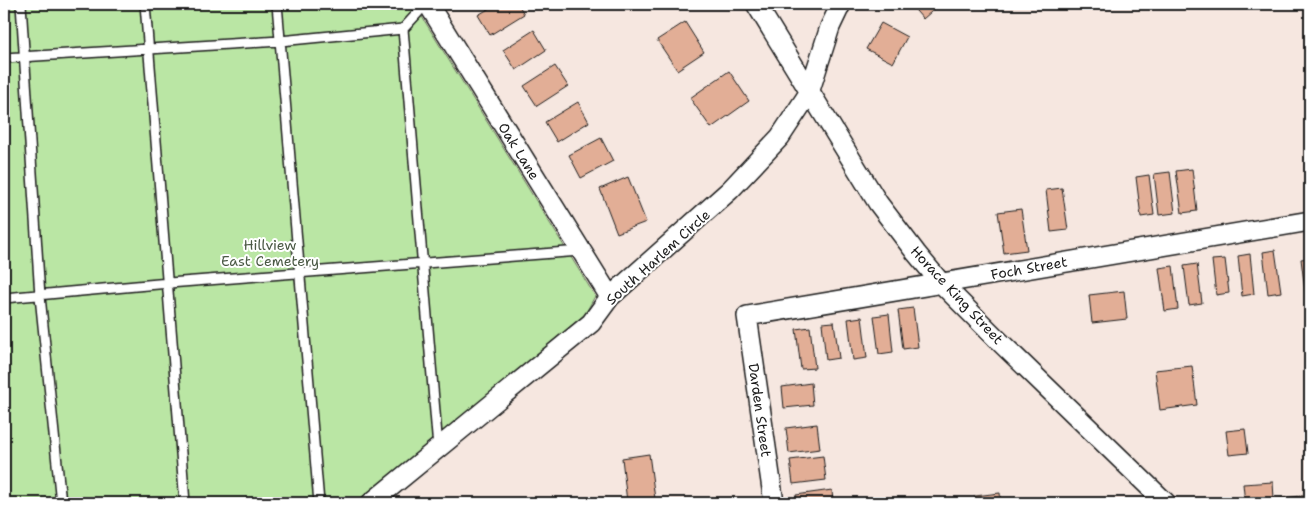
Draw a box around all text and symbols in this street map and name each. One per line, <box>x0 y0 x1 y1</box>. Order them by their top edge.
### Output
street label: Oak Lane <box>494 119 544 183</box>
street label: South Harlem Circle <box>602 205 714 308</box>
park label: Hillview East Cemetery <box>221 236 319 270</box>
street label: Horace King Street <box>907 242 1007 348</box>
street label: Foch Street <box>989 252 1069 284</box>
street label: Darden Street <box>745 362 775 458</box>

